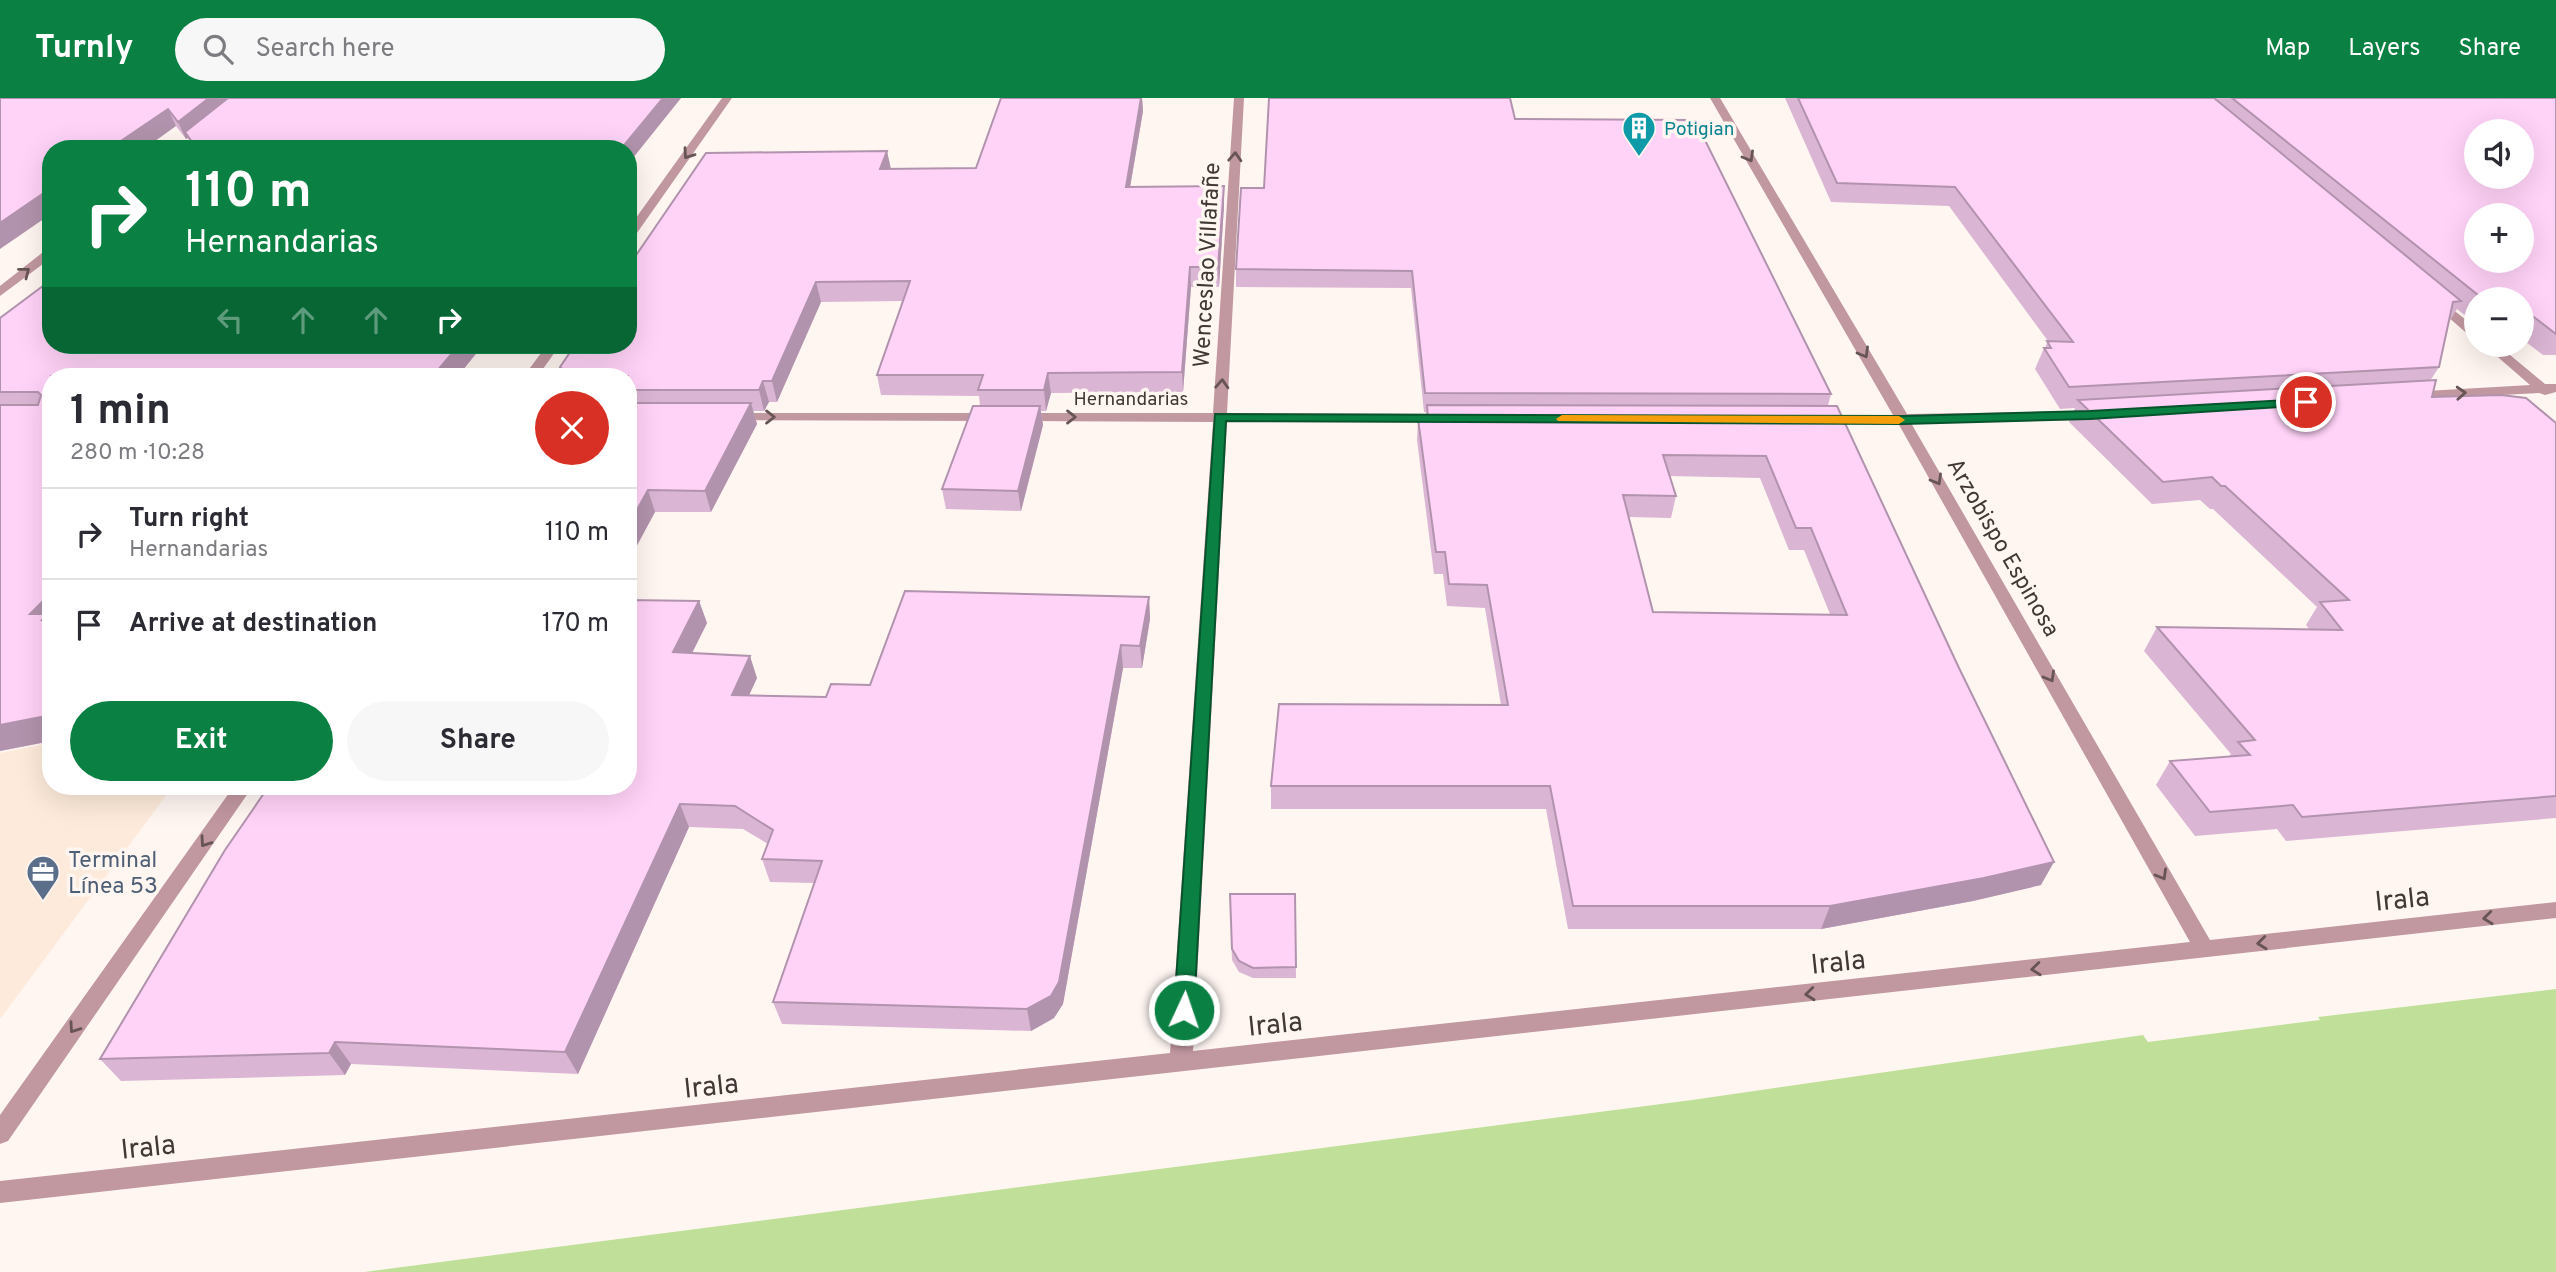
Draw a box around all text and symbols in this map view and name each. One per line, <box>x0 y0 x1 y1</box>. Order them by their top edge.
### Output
search box <box>175 18 665 81</box>
text: Turnly <box>35 28 133 70</box>
icon: search <box>199 30 237 68</box>
text: Search here <box>255 33 394 66</box>
text: Map <box>2265 34 2310 64</box>
text: Layers <box>2348 34 2420 64</box>
text: Share <box>2458 34 2521 64</box>
building icon: Potigian <box>1620 109 1658 158</box>
place label: Potigian <box>1664 118 1735 142</box>
map controls <box>2464 119 2534 357</box>
button: sound <box>2464 119 2534 189</box>
one-way arrow <box>684 146 696 159</box>
one-way arrow <box>1741 149 1754 162</box>
one-way arrow <box>1227 151 1242 162</box>
street label: Wenceslao Villafañe <box>1189 162 1228 368</box>
text: 110 m <box>185 163 312 225</box>
icon: right <box>70 168 161 259</box>
button: + <box>2464 203 2534 273</box>
text: Hernandarias <box>185 224 379 264</box>
one-way arrow <box>18 268 30 281</box>
button: − <box>2464 287 2534 357</box>
icon: left <box>211 301 249 339</box>
icon: ahead <box>284 301 322 339</box>
icon: ahead <box>357 301 395 339</box>
icon: right <box>430 301 468 339</box>
one-way arrow <box>1856 346 1869 359</box>
pin <box>2276 372 2336 432</box>
one-way arrow <box>1214 378 1229 389</box>
icon: arrive <box>2287 383 2325 421</box>
text: 1 min <box>70 386 171 439</box>
one-way arrow <box>2456 386 2467 401</box>
street label: Hernandarias <box>1073 388 1189 412</box>
button: close <box>535 391 609 465</box>
one-way arrow <box>765 409 776 425</box>
one-way arrow <box>1066 409 1077 425</box>
text: 280 m · 10:28 <box>70 439 205 468</box>
street label: Arzobispo Espinosa <box>1939 454 2065 643</box>
one-way arrow <box>1929 472 1942 485</box>
text: Turn right <box>129 503 249 536</box>
icon: right <box>70 515 108 553</box>
text: 110 m <box>545 517 609 550</box>
text: Hernandarias <box>129 536 268 565</box>
icon: arrive <box>70 606 108 644</box>
text: Arrive at destination <box>129 608 377 641</box>
text: 170 m <box>542 608 609 641</box>
one-way arrow <box>2042 670 2055 683</box>
button: Exit <box>70 701 333 781</box>
button: Share <box>347 701 609 781</box>
one-way arrow <box>201 834 213 847</box>
place label: Terminal Línea 53 <box>68 847 158 902</box>
office icon: Terminal Línea 53 <box>24 853 62 902</box>
one-way arrow <box>2154 867 2167 880</box>
street label: Irala <box>2373 880 2432 922</box>
one-way arrow <box>2482 910 2493 925</box>
one-way arrow <box>2256 936 2268 951</box>
street label: Irala <box>1809 943 1868 985</box>
one-way arrow <box>2030 961 2042 976</box>
position arrow <box>1147 973 1221 1047</box>
one-way arrow <box>1804 986 1816 1001</box>
street label: Irala <box>1246 1005 1305 1047</box>
one-way arrow <box>70 1020 82 1033</box>
street label: Irala <box>682 1067 741 1109</box>
street label: Irala <box>119 1128 178 1170</box>

